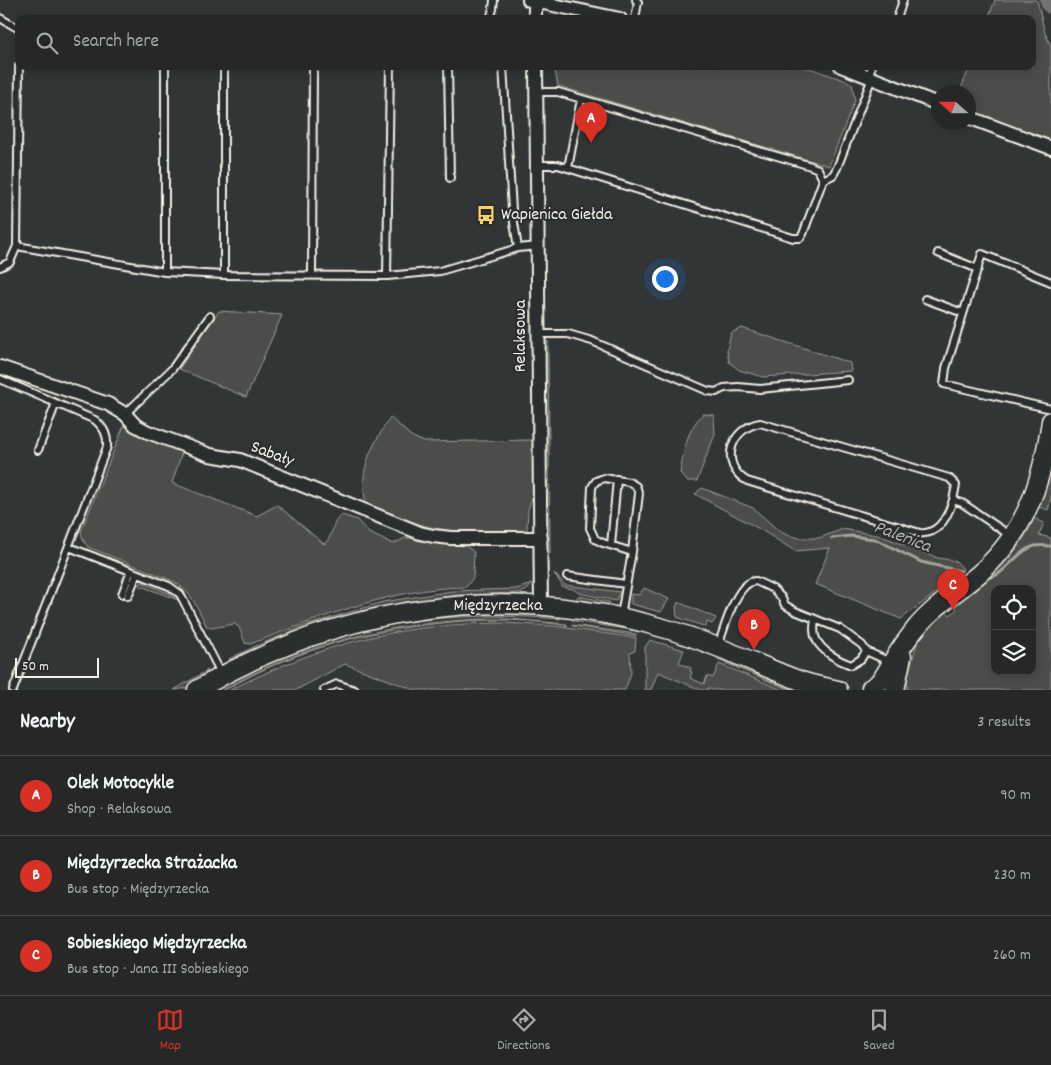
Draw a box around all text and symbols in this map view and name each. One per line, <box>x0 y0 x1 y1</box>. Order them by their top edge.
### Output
search box <box>15 15 1036 70</box>
icon: search <box>33 29 61 57</box>
text: Search here <box>73 29 159 56</box>
north arrow <box>931 85 976 130</box>
pin: A <box>575 102 607 143</box>
place label: Wapienica Giełda <box>501 203 613 228</box>
bus stop icon: Wapienica Giełda <box>475 204 497 226</box>
your location <box>652 266 678 292</box>
street label: Relaksowa <box>509 299 534 372</box>
street label: Sabały <box>247 435 298 475</box>
water label: Palenica <box>870 515 935 562</box>
pin: C <box>937 569 969 610</box>
map controls <box>991 585 1036 675</box>
button: locate <box>991 585 1036 630</box>
street label: Międzyrzecka <box>454 594 543 619</box>
pin: B <box>738 609 770 650</box>
button: layers <box>991 630 1036 675</box>
scale bar <box>15 655 99 678</box>
text: 50 m <box>22 657 49 677</box>
text: Nearby <box>20 708 75 738</box>
text: 3 results <box>977 711 1031 734</box>
text: Olek Motocykle <box>67 771 174 798</box>
text: A <box>32 784 40 807</box>
text: 90 m <box>1000 784 1031 807</box>
text: Shop · Relaksowa <box>67 798 171 821</box>
text: Międzyrzecka Strażacka <box>67 851 237 878</box>
text: B <box>32 864 40 887</box>
text: 230 m <box>994 864 1031 887</box>
text: Bus stop · Międzyrzecka <box>67 878 209 901</box>
text: Sobieskiego Międzyrzecka <box>67 931 246 958</box>
text: C <box>32 944 40 967</box>
text: 260 m <box>993 944 1031 967</box>
text: Bus stop · Jana III Sobieskiego <box>67 958 249 981</box>
tab: Map <box>156 1006 184 1056</box>
tab: Directions <box>497 1006 550 1056</box>
tab: Saved <box>863 1006 895 1056</box>

